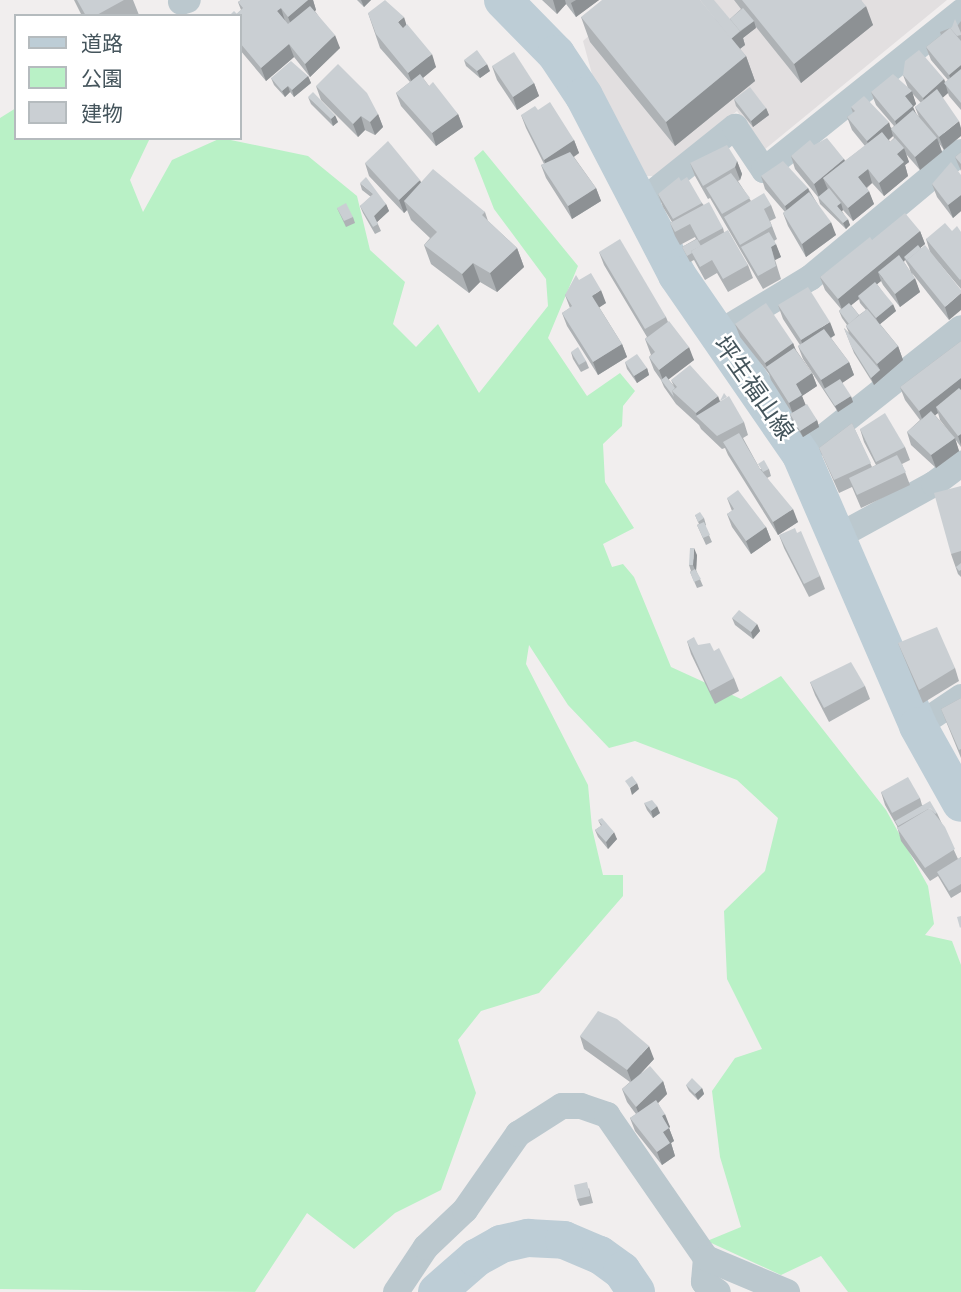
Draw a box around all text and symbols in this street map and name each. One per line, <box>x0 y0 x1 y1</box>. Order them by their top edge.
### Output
legend <box>14 14 242 140</box>
text: 道路 <box>81 29 123 58</box>
text: 公園 <box>81 64 123 93</box>
text: 建物 <box>81 99 123 128</box>
street label: 坪生福山線 <box>708 331 800 445</box>

